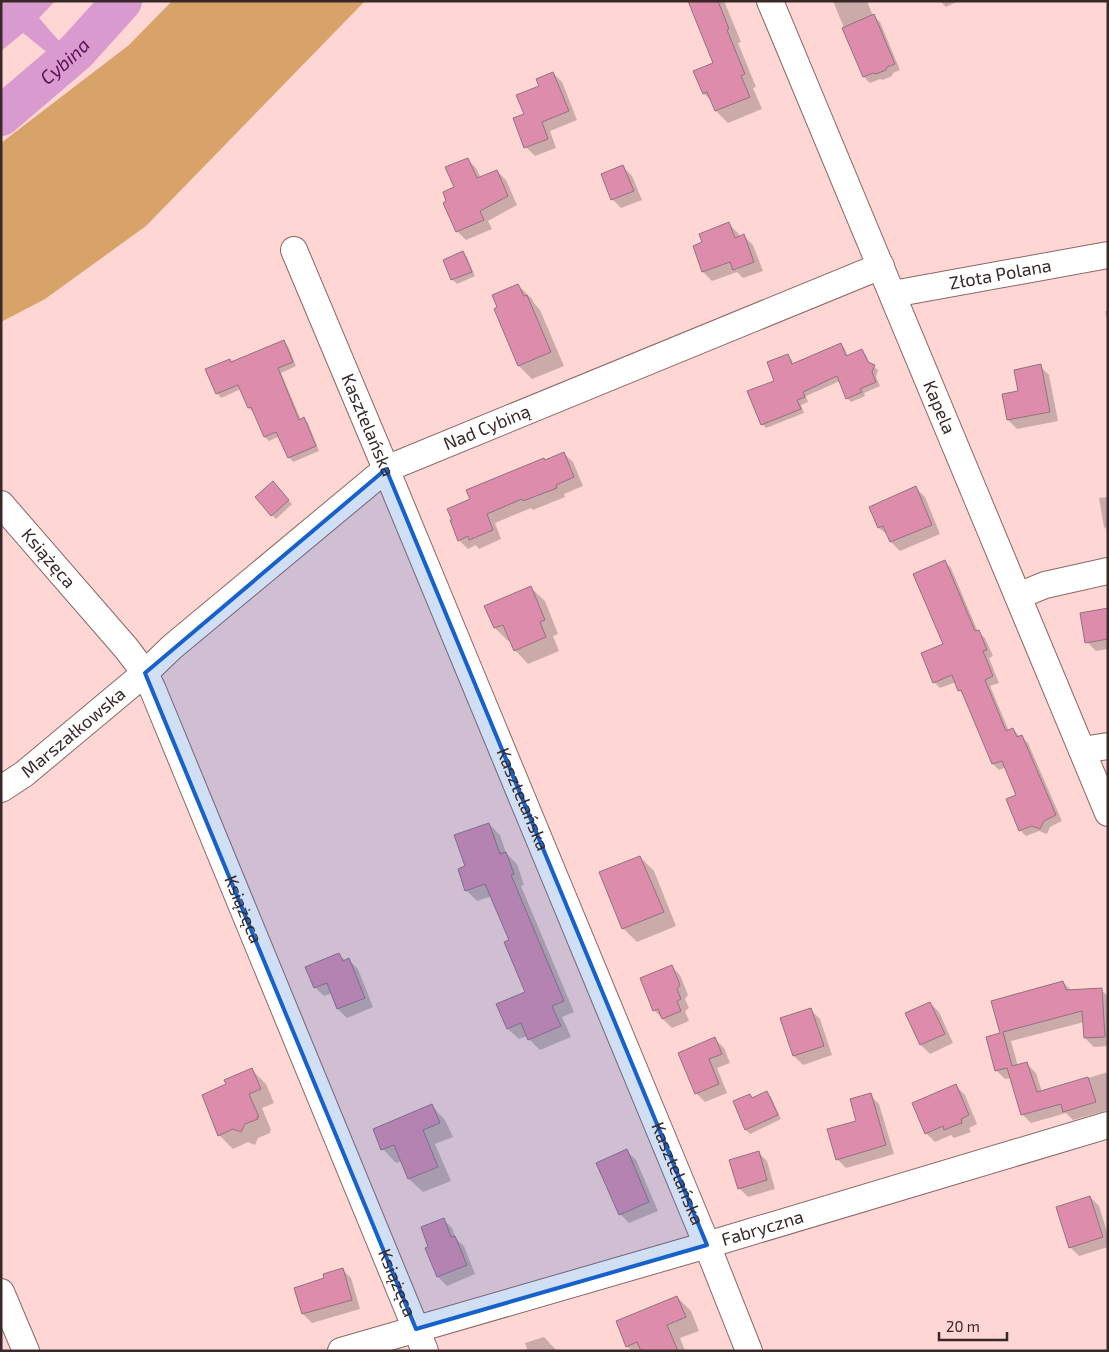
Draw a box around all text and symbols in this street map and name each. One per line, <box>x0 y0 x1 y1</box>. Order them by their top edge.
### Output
water label: Cybina <box>35 33 94 89</box>
street label: Złota Polana <box>947 254 1053 294</box>
street label: Kasztelańska <box>337 370 400 479</box>
street label: Kapela <box>919 377 961 437</box>
street label: Nad Cybiną <box>440 399 533 454</box>
street label: Książęca <box>17 523 81 592</box>
street label: Marszałkowska <box>16 682 130 782</box>
street label: Kasztelańska <box>492 744 555 854</box>
street label: Książęca <box>220 872 268 946</box>
street label: Kasztelańska <box>647 1118 709 1228</box>
street label: Fabryczna <box>719 1205 806 1250</box>
street label: Książęca <box>374 1245 422 1320</box>
scale bar <box>939 1310 1006 1342</box>
text: 20 m <box>946 1317 980 1335</box>

